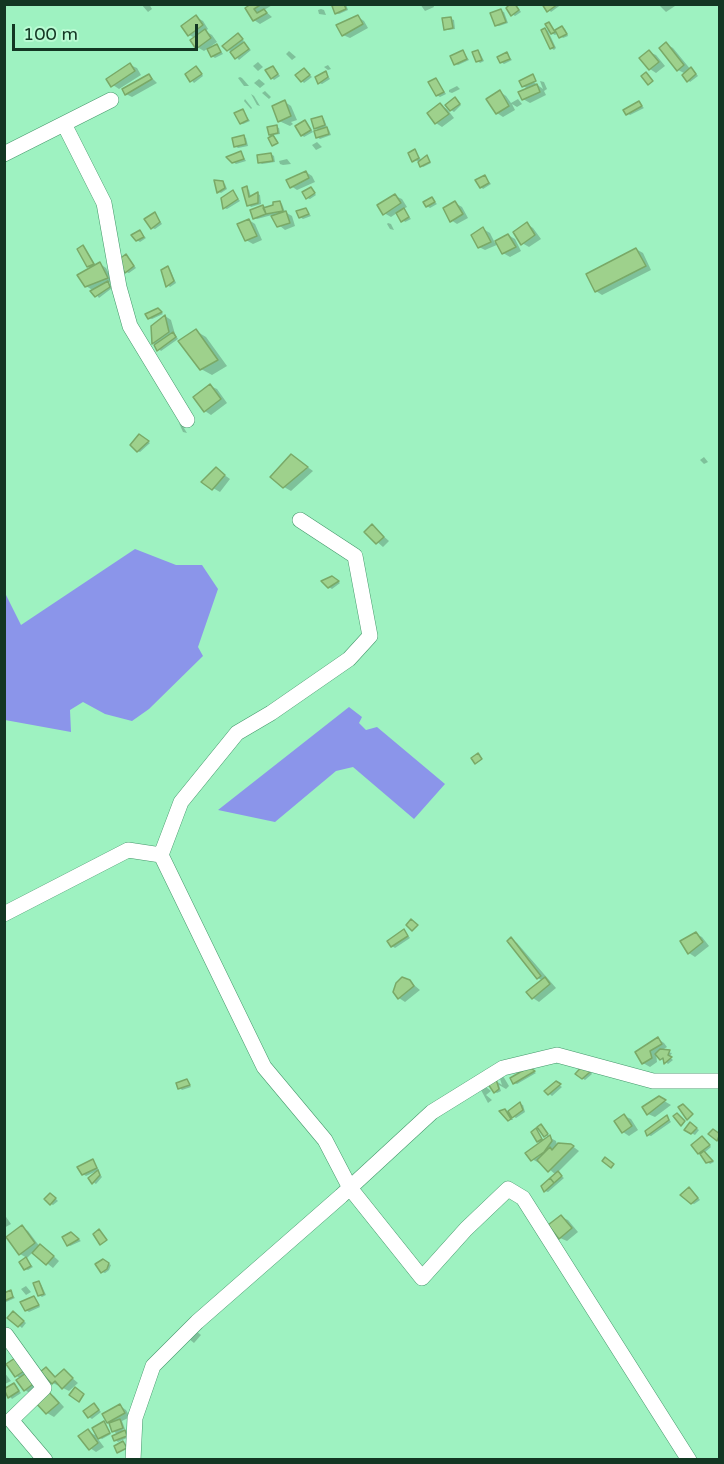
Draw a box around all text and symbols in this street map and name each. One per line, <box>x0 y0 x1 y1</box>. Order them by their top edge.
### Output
scale bar <box>15 12 201 50</box>
text: 100 m <box>23 23 78 45</box>

